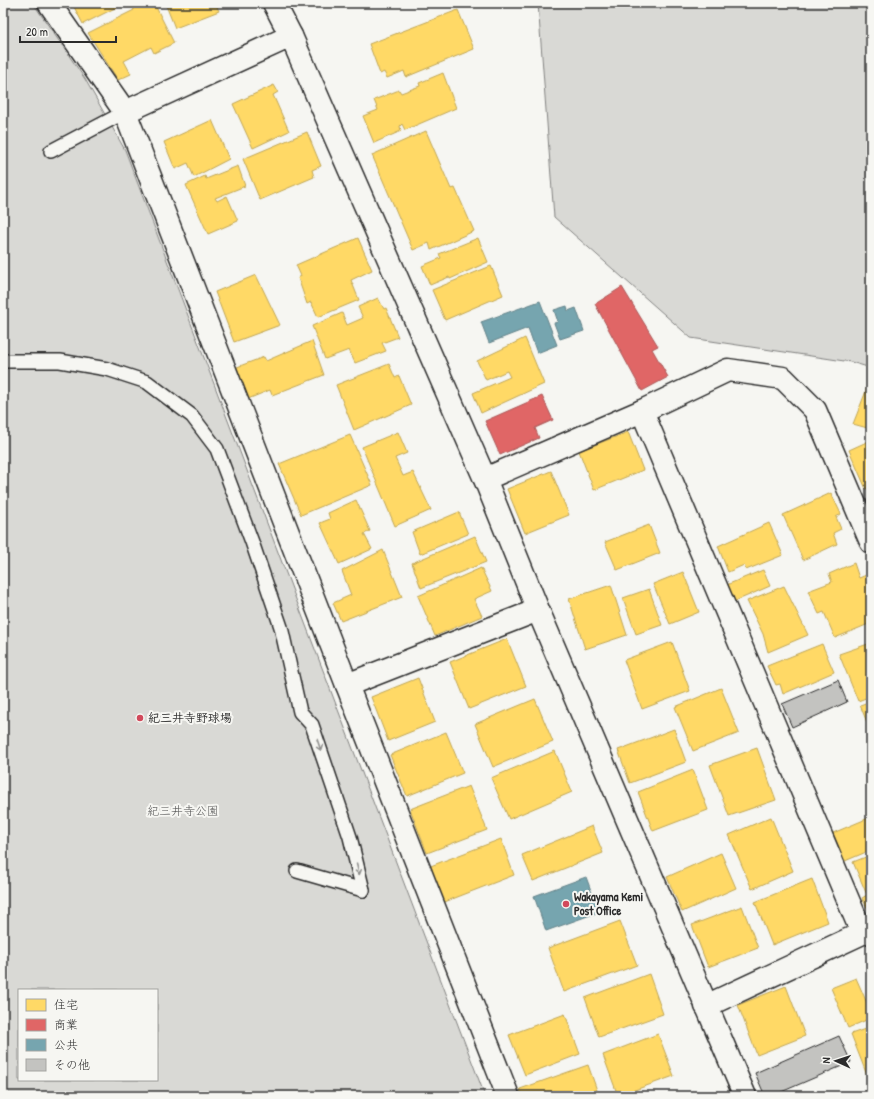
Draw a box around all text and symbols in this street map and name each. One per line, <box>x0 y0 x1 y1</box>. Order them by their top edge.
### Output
scale bar <box>20 18 116 44</box>
text: 20 m <box>26 23 48 40</box>
place label: 紀三井寺野球場 <box>148 709 232 726</box>
marker: 紀三井寺野球場 <box>135 713 145 723</box>
one-way arrow <box>316 739 323 752</box>
park label: 紀三井寺公園 <box>147 802 219 819</box>
one-way arrow <box>354 862 362 875</box>
place label: Wakayama Kemi Post Office <box>574 888 643 919</box>
marker: Wakayama Kemi Post Office <box>561 899 571 909</box>
legend <box>18 989 158 1081</box>
text: 住宅 <box>54 996 78 1013</box>
text: 商業 <box>54 1016 78 1033</box>
text: 公共 <box>54 1036 78 1053</box>
north arrow <box>816 1041 856 1081</box>
text: その他 <box>54 1056 90 1073</box>
text: N <box>819 1057 833 1064</box>

